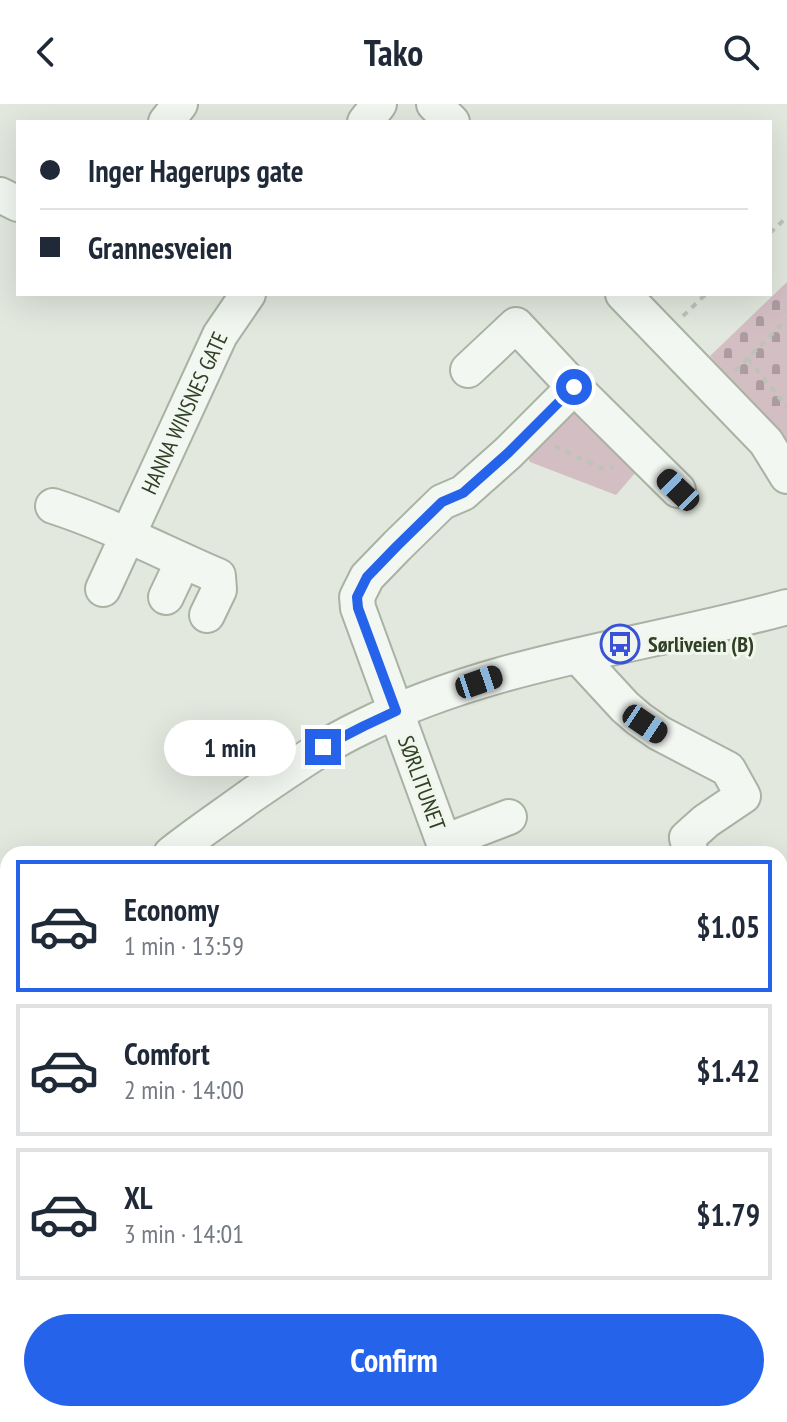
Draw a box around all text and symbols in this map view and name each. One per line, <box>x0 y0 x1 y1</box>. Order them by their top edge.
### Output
text: Tako <box>364 29 423 76</box>
icon: back <box>24 30 68 74</box>
icon: search <box>719 30 763 74</box>
text: Inger Hagerups gate <box>88 151 304 190</box>
text: Grannesveien <box>88 228 232 267</box>
street label: HANNA WINSNES GATE <box>135 327 234 498</box>
route start <box>556 369 592 405</box>
car <box>652 465 704 515</box>
bus stop icon: Sørliveien (B) <box>599 623 641 665</box>
place label: Sørliveien (B) <box>648 630 754 658</box>
car <box>452 663 506 701</box>
car <box>618 701 672 747</box>
callout: 1 min <box>163 719 295 775</box>
route end <box>305 729 341 765</box>
text: 1 min <box>204 731 256 764</box>
street label: SØRLITUNET <box>392 732 452 834</box>
icon: car <box>28 890 100 962</box>
text: Economy <box>124 890 219 929</box>
text: $1.05 <box>696 907 760 946</box>
text: 1 min · 13:59 <box>124 929 244 962</box>
icon: car <box>28 1034 100 1106</box>
text: Comfort <box>124 1034 210 1073</box>
text: $1.42 <box>696 1051 760 1090</box>
text: 2 min · 14:00 <box>124 1073 244 1106</box>
icon: car <box>28 1178 100 1250</box>
text: XL <box>124 1178 153 1217</box>
text: $1.79 <box>696 1195 760 1234</box>
text: 3 min · 14:01 <box>124 1217 244 1250</box>
button: Confirm <box>24 1314 764 1406</box>

